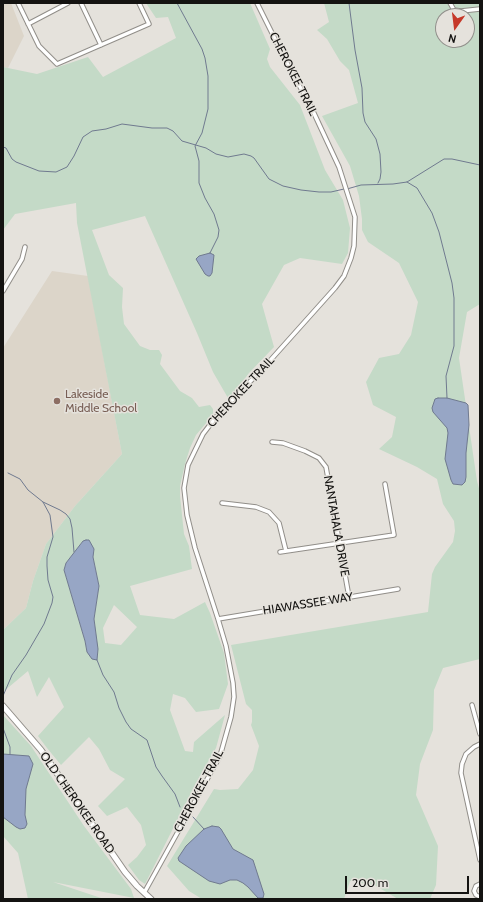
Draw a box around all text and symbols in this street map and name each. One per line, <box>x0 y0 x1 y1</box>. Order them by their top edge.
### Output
north arrow <box>435 8 475 48</box>
street label: CHEROKEE TRAIL <box>266 30 320 118</box>
text: N <box>447 31 458 46</box>
street label: CHEROKEE TRAIL <box>204 353 278 431</box>
place label: Lakeside Middle School <box>65 387 137 415</box>
marker: Lakeside Middle School <box>52 396 62 406</box>
street label: NANTAHALA DRIVE <box>320 474 352 578</box>
street label: HIAWASSEE WAY <box>262 590 354 618</box>
street label: CHEROKEE TRAIL <box>171 747 227 835</box>
street label: OLD CHEROKEE ROAD <box>36 749 118 857</box>
scale bar <box>347 868 471 894</box>
text: 200 m <box>352 875 388 890</box>

